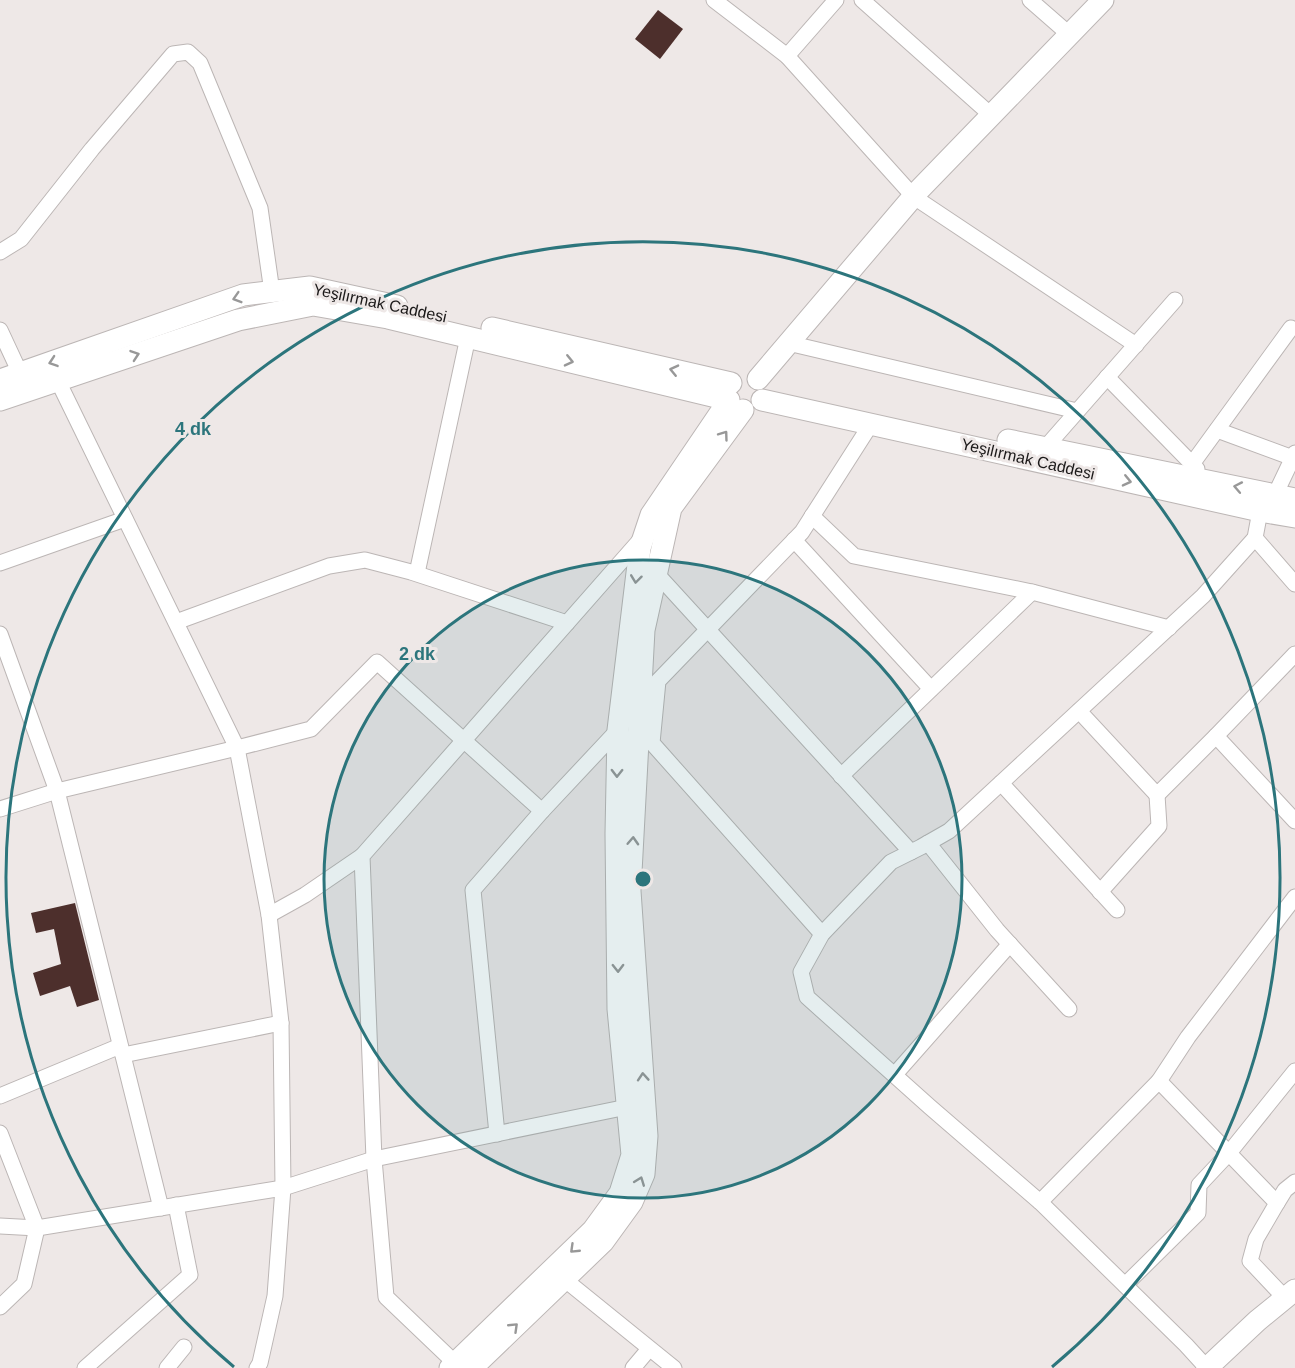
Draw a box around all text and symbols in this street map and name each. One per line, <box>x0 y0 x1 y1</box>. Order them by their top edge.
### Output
street label: Yeşilırmak Caddesi <box>312 281 448 325</box>
one-way arrow <box>232 291 243 303</box>
one-way arrow <box>129 349 140 362</box>
one-way arrow <box>48 354 59 367</box>
one-way arrow <box>564 354 574 367</box>
one-way arrow <box>669 364 679 377</box>
text: 4 dk <box>175 419 212 439</box>
one-way arrow <box>717 431 728 442</box>
street label: Yeşilırmak Caddesi <box>960 435 1096 483</box>
one-way arrow <box>1121 474 1131 487</box>
one-way arrow <box>1233 482 1243 495</box>
one-way arrow <box>631 575 643 584</box>
text: 2 dk <box>399 644 436 664</box>
one-way arrow <box>611 768 623 777</box>
one-way arrow <box>626 836 639 845</box>
centre of rings <box>633 869 653 889</box>
one-way arrow <box>612 963 624 972</box>
one-way arrow <box>636 1073 649 1082</box>
one-way arrow <box>633 1176 646 1187</box>
one-way arrow <box>570 1241 581 1252</box>
one-way arrow <box>507 1324 518 1335</box>

